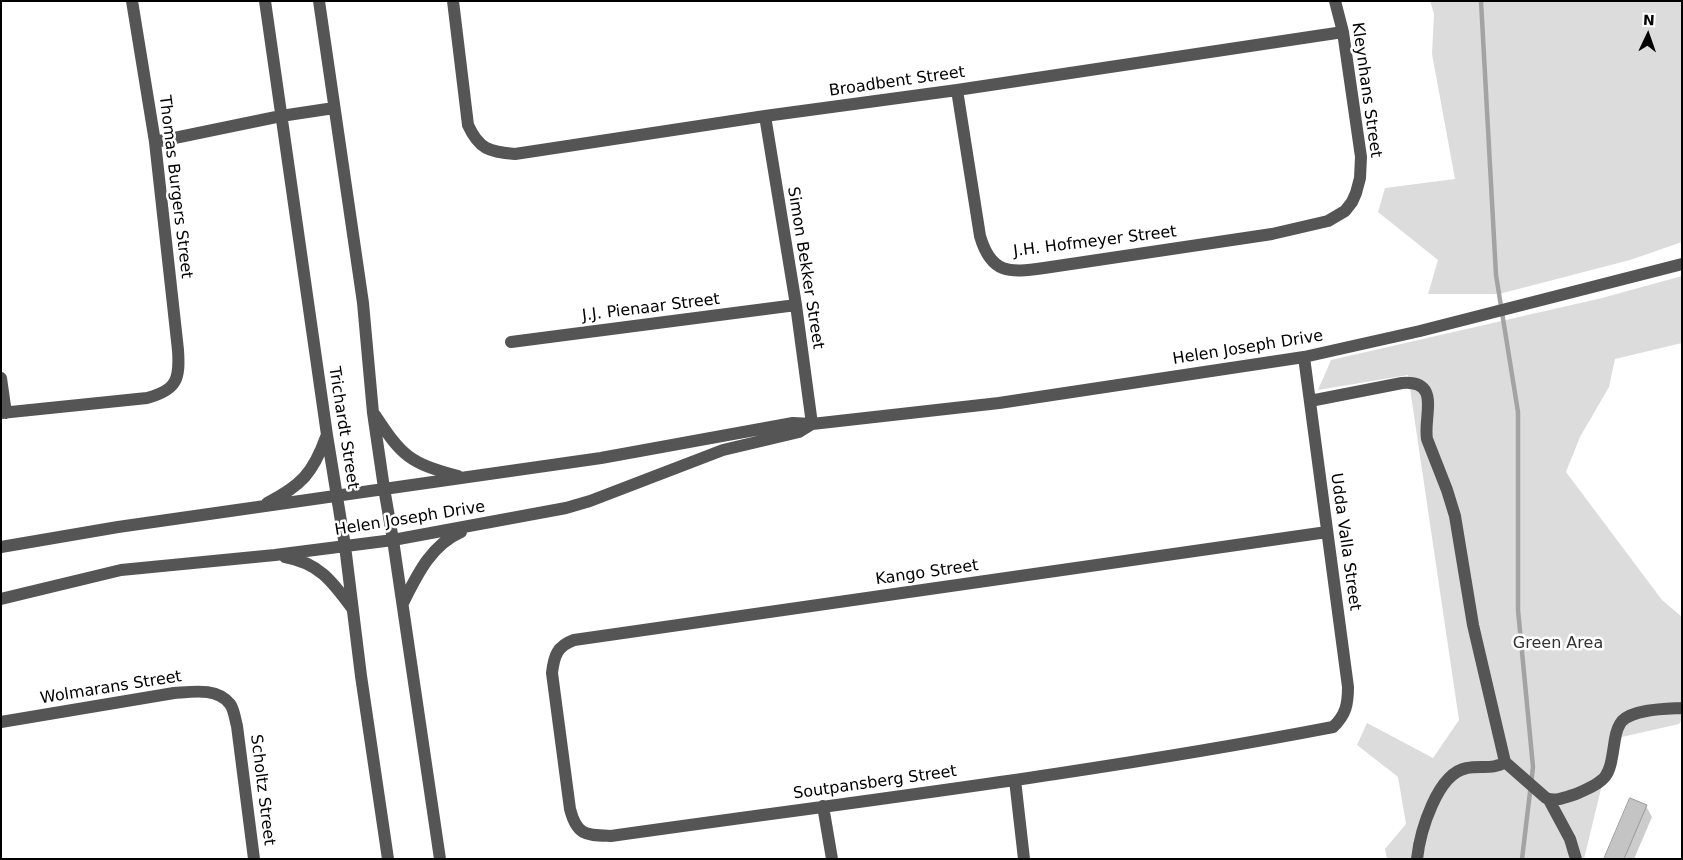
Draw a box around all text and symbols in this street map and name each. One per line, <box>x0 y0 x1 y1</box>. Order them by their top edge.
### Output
north arrow <box>1623 10 1673 60</box>
text: N <box>1643 12 1655 28</box>
street label: Kleynhans Street <box>1347 21 1385 159</box>
street label: Broadbent Street <box>828 63 966 101</box>
street label: Thomas Burgers Street <box>154 94 196 280</box>
street label: Simon Bekker Street <box>783 185 827 351</box>
street label: J.H. Hofmeyer Street <box>1012 222 1178 262</box>
street label: J.J. Pienaar Street <box>581 290 721 326</box>
street label: Helen Joseph Drive <box>1171 327 1325 369</box>
street label: Trichardt Street <box>324 365 362 491</box>
street label: Udda Valla Street <box>1326 472 1364 612</box>
street label: Helen Joseph Drive <box>333 498 487 540</box>
street label: Kango Street <box>874 556 980 590</box>
park label: Green Area <box>1513 634 1603 654</box>
street label: Wolmarans Street <box>39 667 183 709</box>
street label: Scholtz Street <box>246 733 278 847</box>
street label: Soutpansberg Street <box>792 762 958 804</box>

